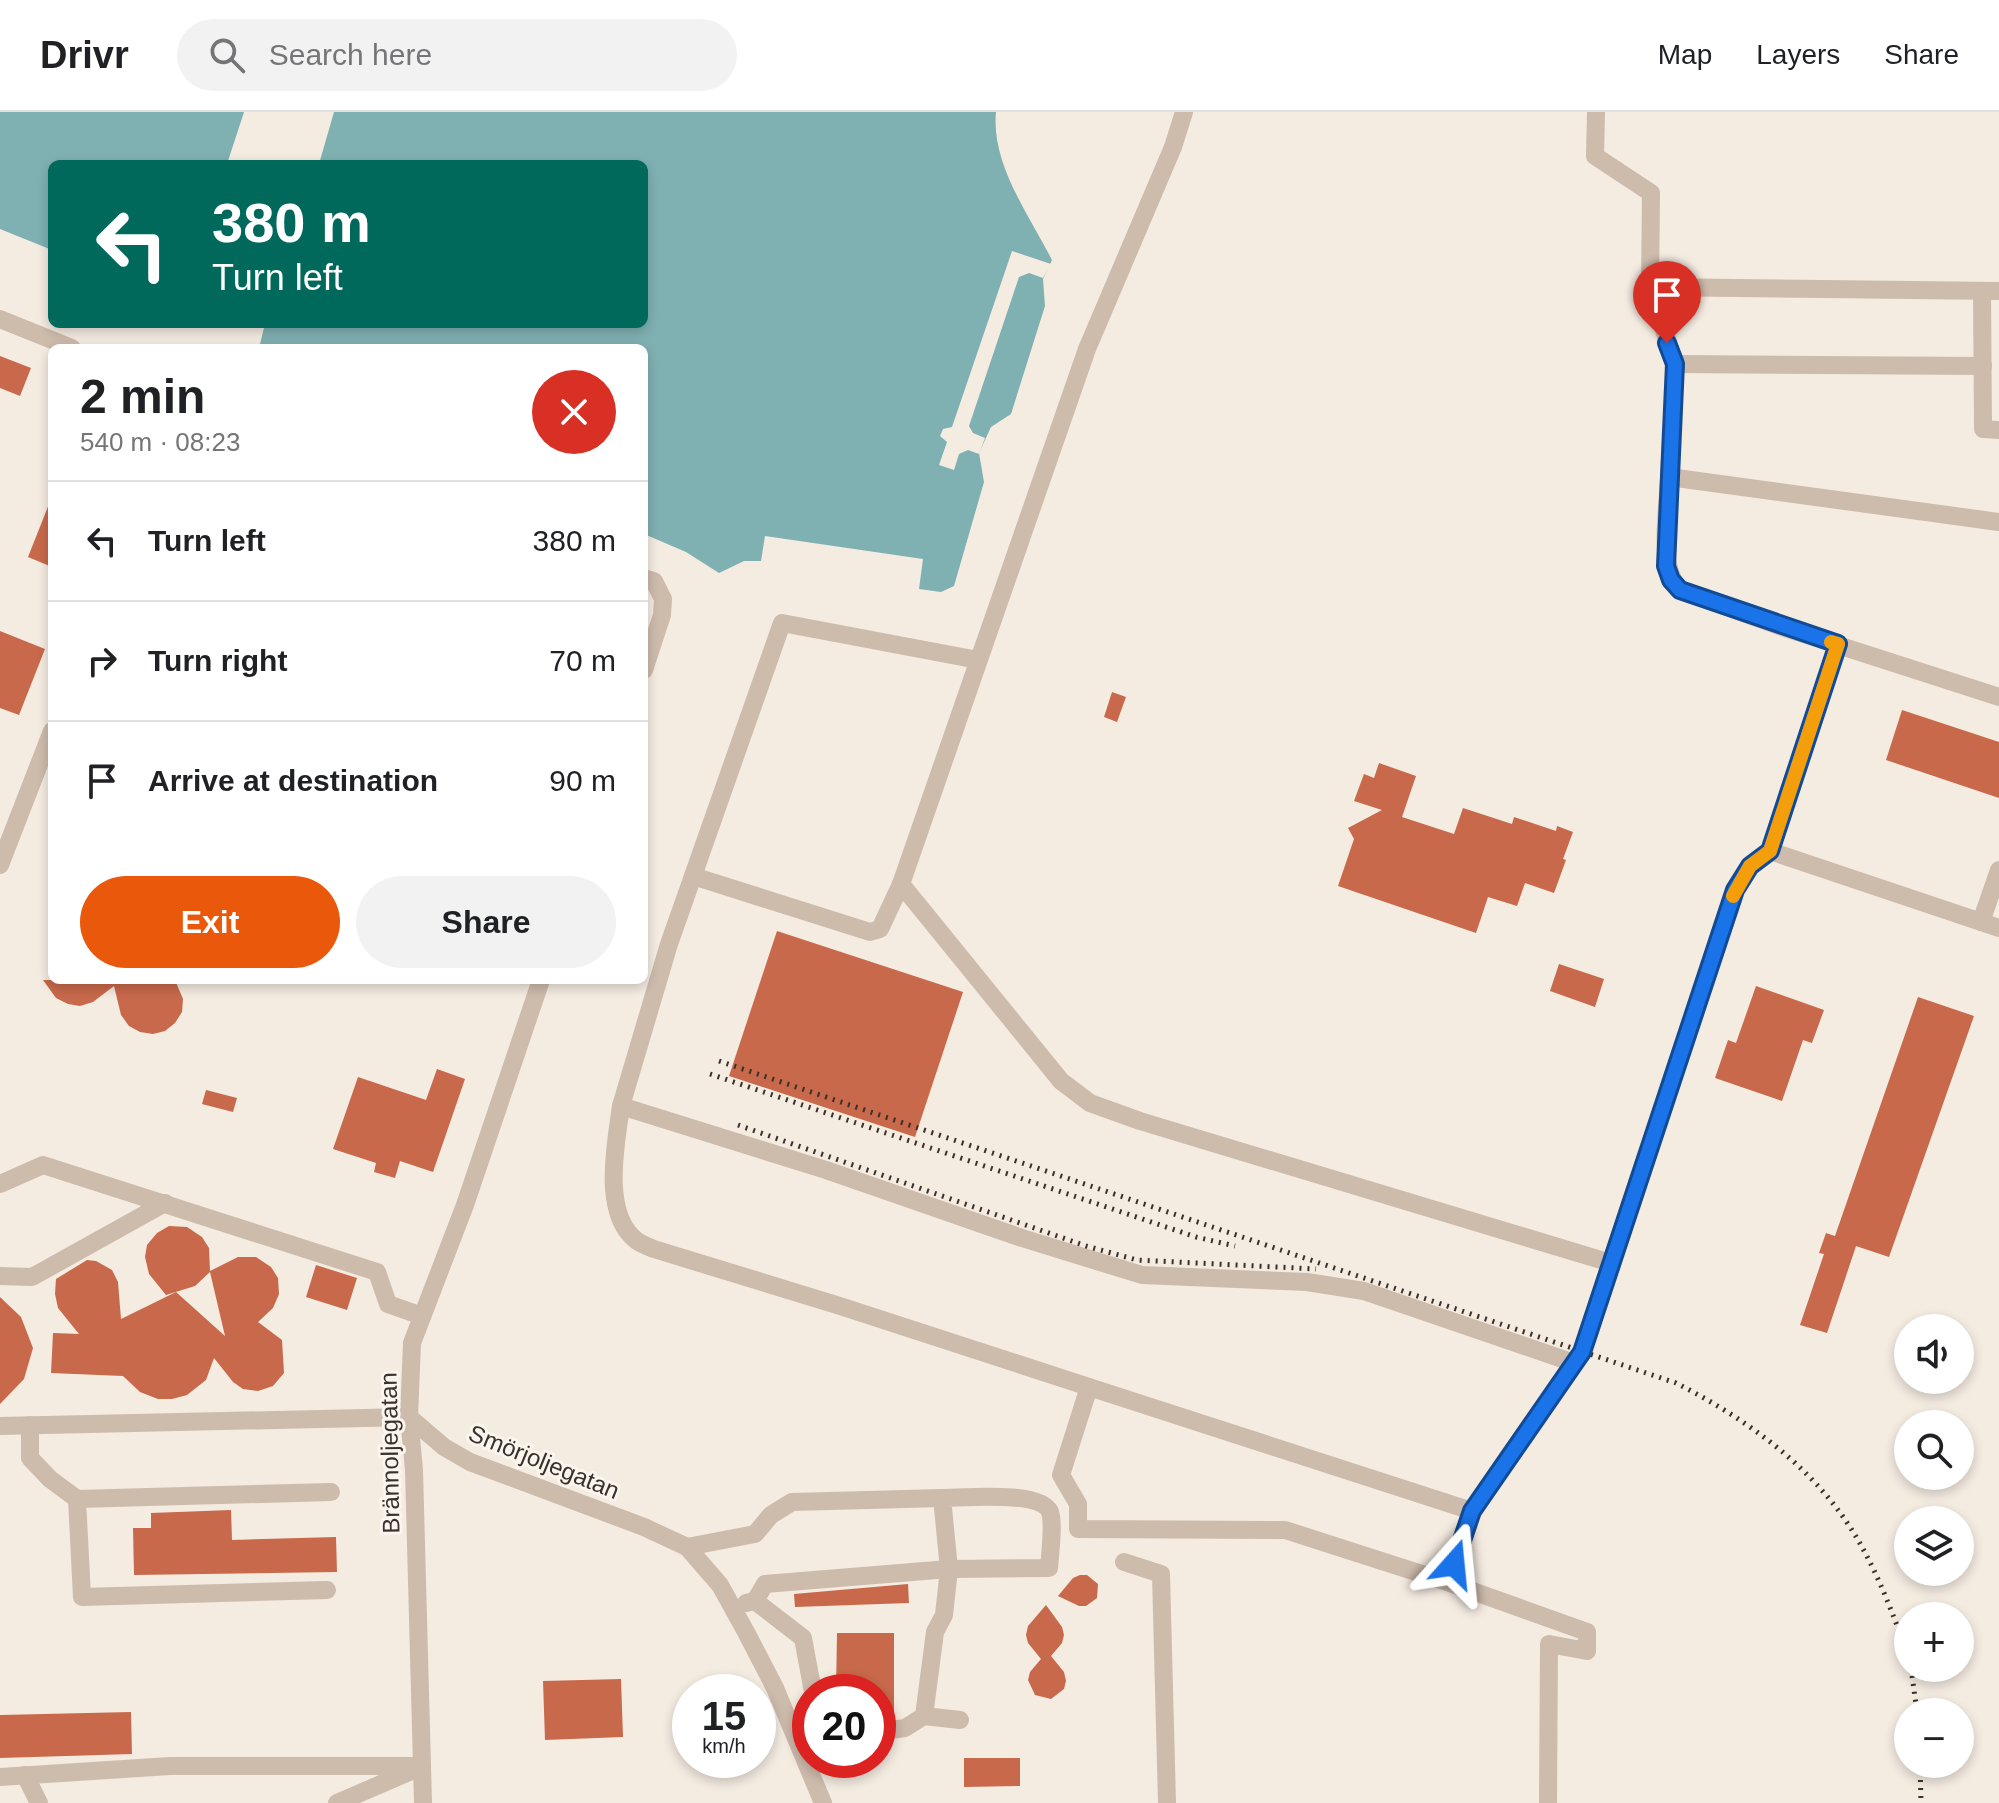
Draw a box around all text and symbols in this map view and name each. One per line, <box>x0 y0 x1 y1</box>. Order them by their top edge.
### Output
search box <box>177 19 737 91</box>
icon: search <box>205 33 249 77</box>
text: Drivr <box>40 34 129 76</box>
text: Search here <box>269 38 432 71</box>
text: Map <box>1658 39 1712 70</box>
text: Layers <box>1756 39 1840 70</box>
text: Share <box>1884 39 1959 70</box>
text: 380 m <box>212 191 371 254</box>
icon: left <box>80 192 184 296</box>
text: Turn left <box>212 257 343 298</box>
pin <box>1633 261 1701 343</box>
icon: arrive <box>1645 273 1689 317</box>
text: 2 min <box>80 370 205 423</box>
button: close <box>532 370 616 454</box>
text: 540 m · 08:23 <box>80 427 240 457</box>
icon: left <box>80 519 124 563</box>
text: Turn left <box>148 524 266 557</box>
text: 380 m <box>533 524 616 557</box>
icon: right <box>80 639 124 683</box>
text: Turn right <box>148 644 287 677</box>
text: 70 m <box>549 644 616 677</box>
icon: arrive <box>80 759 124 803</box>
text: Arrive at destination <box>148 764 438 797</box>
text: 90 m <box>549 764 616 797</box>
button: Exit <box>80 876 340 968</box>
button: Share <box>356 876 616 968</box>
map controls <box>1894 1314 1974 1778</box>
button: sound <box>1894 1314 1974 1394</box>
street label: Brännoljegatan <box>375 1372 404 1534</box>
button: search <box>1894 1410 1974 1490</box>
street label: Smörjoljegatan <box>465 1419 623 1504</box>
button: layers <box>1894 1506 1974 1586</box>
position arrow <box>1412 1522 1496 1606</box>
button: + <box>1894 1602 1974 1682</box>
speed limit sign: 20 <box>792 1674 896 1778</box>
text: 15 <box>702 1694 746 1738</box>
button: − <box>1894 1698 1974 1778</box>
text: km/h <box>702 1735 746 1757</box>

